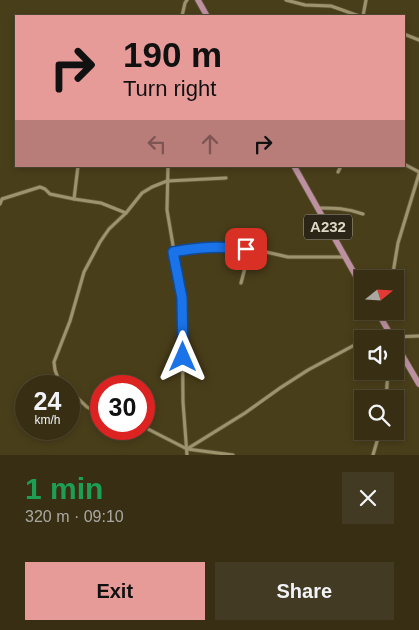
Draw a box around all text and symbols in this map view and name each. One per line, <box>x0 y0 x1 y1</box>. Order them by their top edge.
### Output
icon: right <box>40 35 105 100</box>
text: 190 m <box>123 35 222 74</box>
text: Turn right <box>123 76 216 101</box>
icon: left <box>143 130 171 158</box>
icon: ahead <box>196 130 224 158</box>
icon: right <box>249 130 277 158</box>
road number: A232 <box>304 214 352 240</box>
pin <box>225 228 267 270</box>
icon: arrive <box>232 235 260 263</box>
north arrow <box>354 270 404 320</box>
map controls <box>354 270 404 440</box>
position arrow <box>156 330 208 382</box>
button: sound <box>354 330 404 380</box>
speed limit sign: 30 <box>90 375 155 440</box>
text: 24 <box>34 387 61 415</box>
button: search <box>354 390 404 440</box>
text: km/h <box>34 413 61 427</box>
text: 1 min <box>25 472 103 505</box>
button: close <box>342 472 394 524</box>
text: 320 m · 09:10 <box>25 508 124 525</box>
button: Exit <box>25 562 205 620</box>
button: Share <box>215 562 394 620</box>

